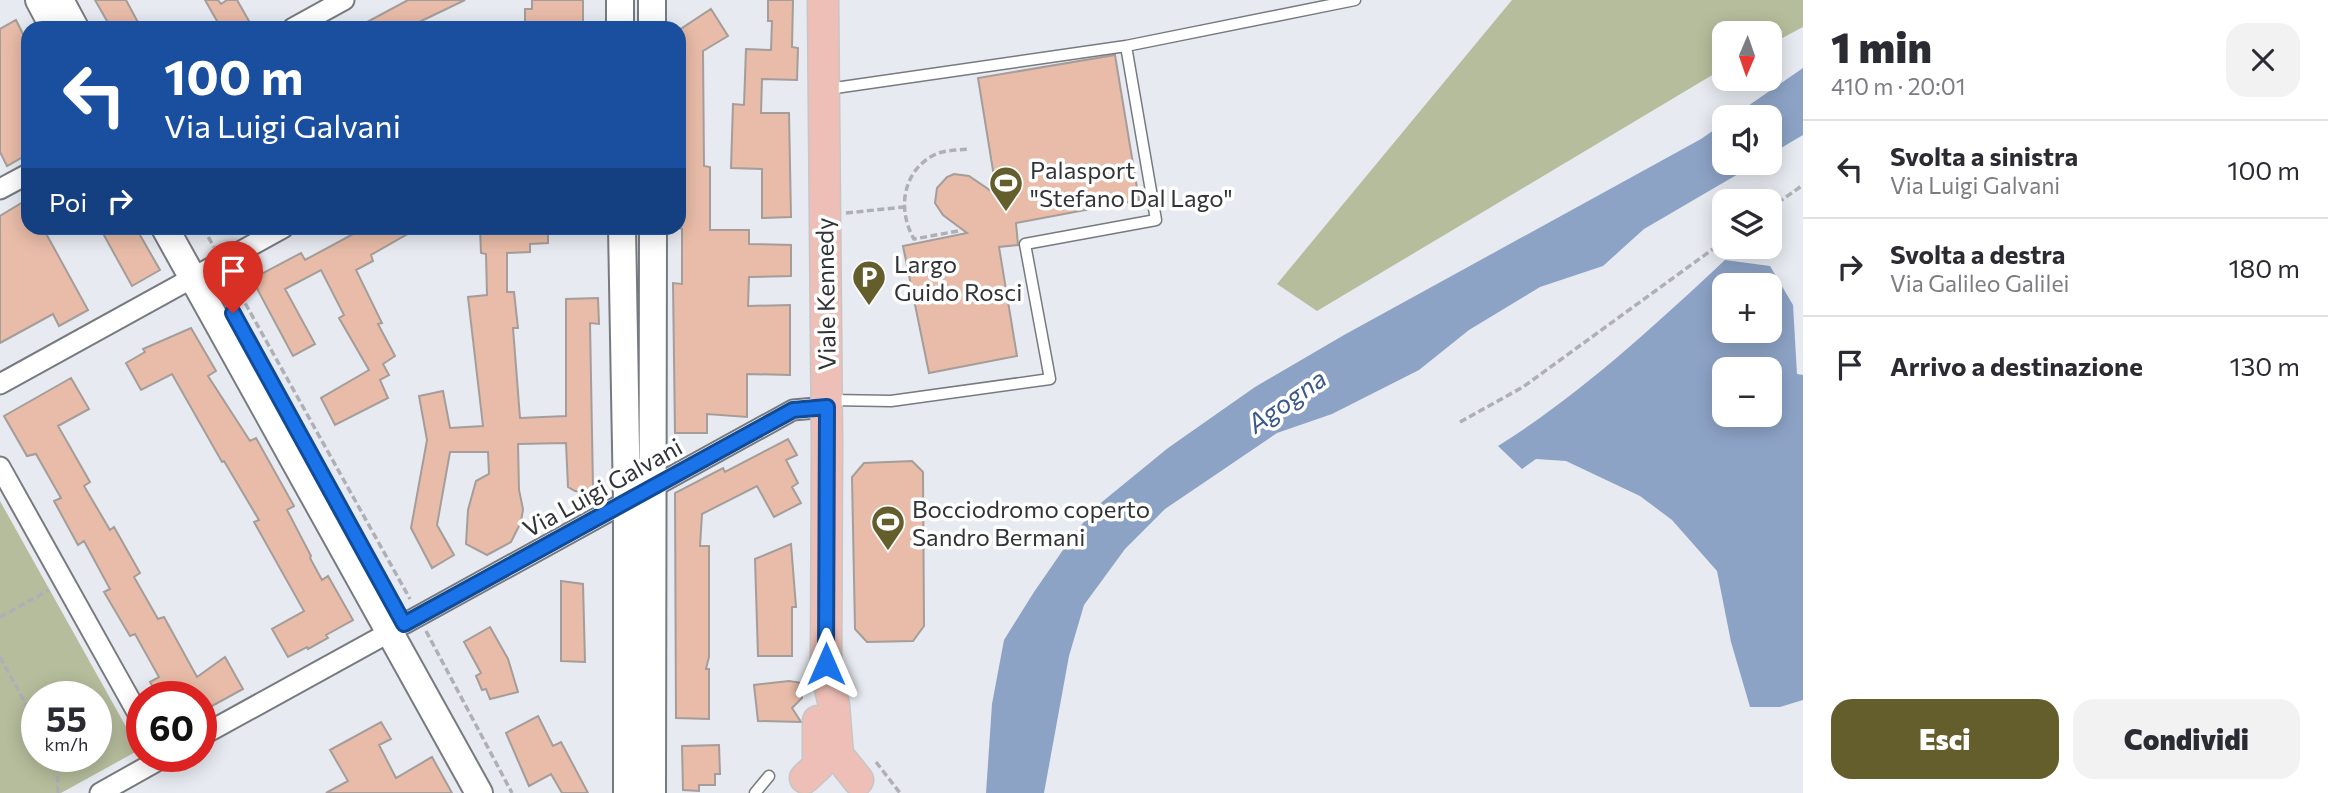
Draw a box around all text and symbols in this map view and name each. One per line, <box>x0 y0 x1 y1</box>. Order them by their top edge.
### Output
text: 1 min <box>1831 20 1932 72</box>
north arrow <box>1712 21 1782 91</box>
map controls <box>1712 21 1782 427</box>
button: close <box>2226 23 2300 97</box>
text: 100 m <box>164 45 303 105</box>
icon: left <box>49 49 140 140</box>
text: 410 m · 20:01 <box>1831 72 1966 100</box>
text: Via Luigi Galvani <box>164 105 401 145</box>
button: sound <box>1712 105 1782 175</box>
text: Svolta a sinistra <box>1890 140 2078 171</box>
icon: left <box>1831 150 1869 188</box>
text: 100 m <box>2227 154 2300 185</box>
place label: Palasport "Stefano Dal Lago" <box>1030 155 1233 212</box>
sports icon: Palasport "Stefano Dal Lago" <box>987 164 1025 213</box>
text: Via Luigi Galvani <box>1890 171 2060 199</box>
icon: right <box>101 182 139 220</box>
text: Poi <box>49 186 87 217</box>
button: layers <box>1712 189 1782 259</box>
street label: Viale Kennedy <box>809 217 841 371</box>
text: Svolta a destra <box>1890 238 2065 269</box>
pin <box>203 241 263 313</box>
icon: right <box>1831 248 1869 286</box>
place label: Largo Guido Rosci <box>894 249 1022 306</box>
icon: arrive <box>214 252 252 290</box>
text: 180 m <box>2228 252 2300 283</box>
parking icon: Largo Guido Rosci <box>850 258 888 307</box>
text: Via Galileo Galilei <box>1890 269 2069 297</box>
button: + <box>1712 273 1782 343</box>
icon: arrive <box>1831 346 1869 384</box>
text: Arrivo a destinazione <box>1890 350 2143 381</box>
text: 130 m <box>2229 350 2300 381</box>
button: − <box>1712 357 1782 427</box>
water label: Agogna <box>1240 362 1331 439</box>
street label: Via Luigi Galvani <box>517 431 687 543</box>
place label: Bocciodromo coperto Sandro Bermani <box>912 494 1150 551</box>
sports icon: Bocciodromo coperto Sandro Bermani <box>869 503 907 552</box>
position arrow <box>789 627 863 701</box>
speed limit sign: 60 <box>126 681 217 772</box>
text: 55 <box>46 696 87 739</box>
button: Esci <box>1831 699 2059 779</box>
button: Condividi <box>2073 699 2300 779</box>
text: km/h <box>45 733 88 755</box>

